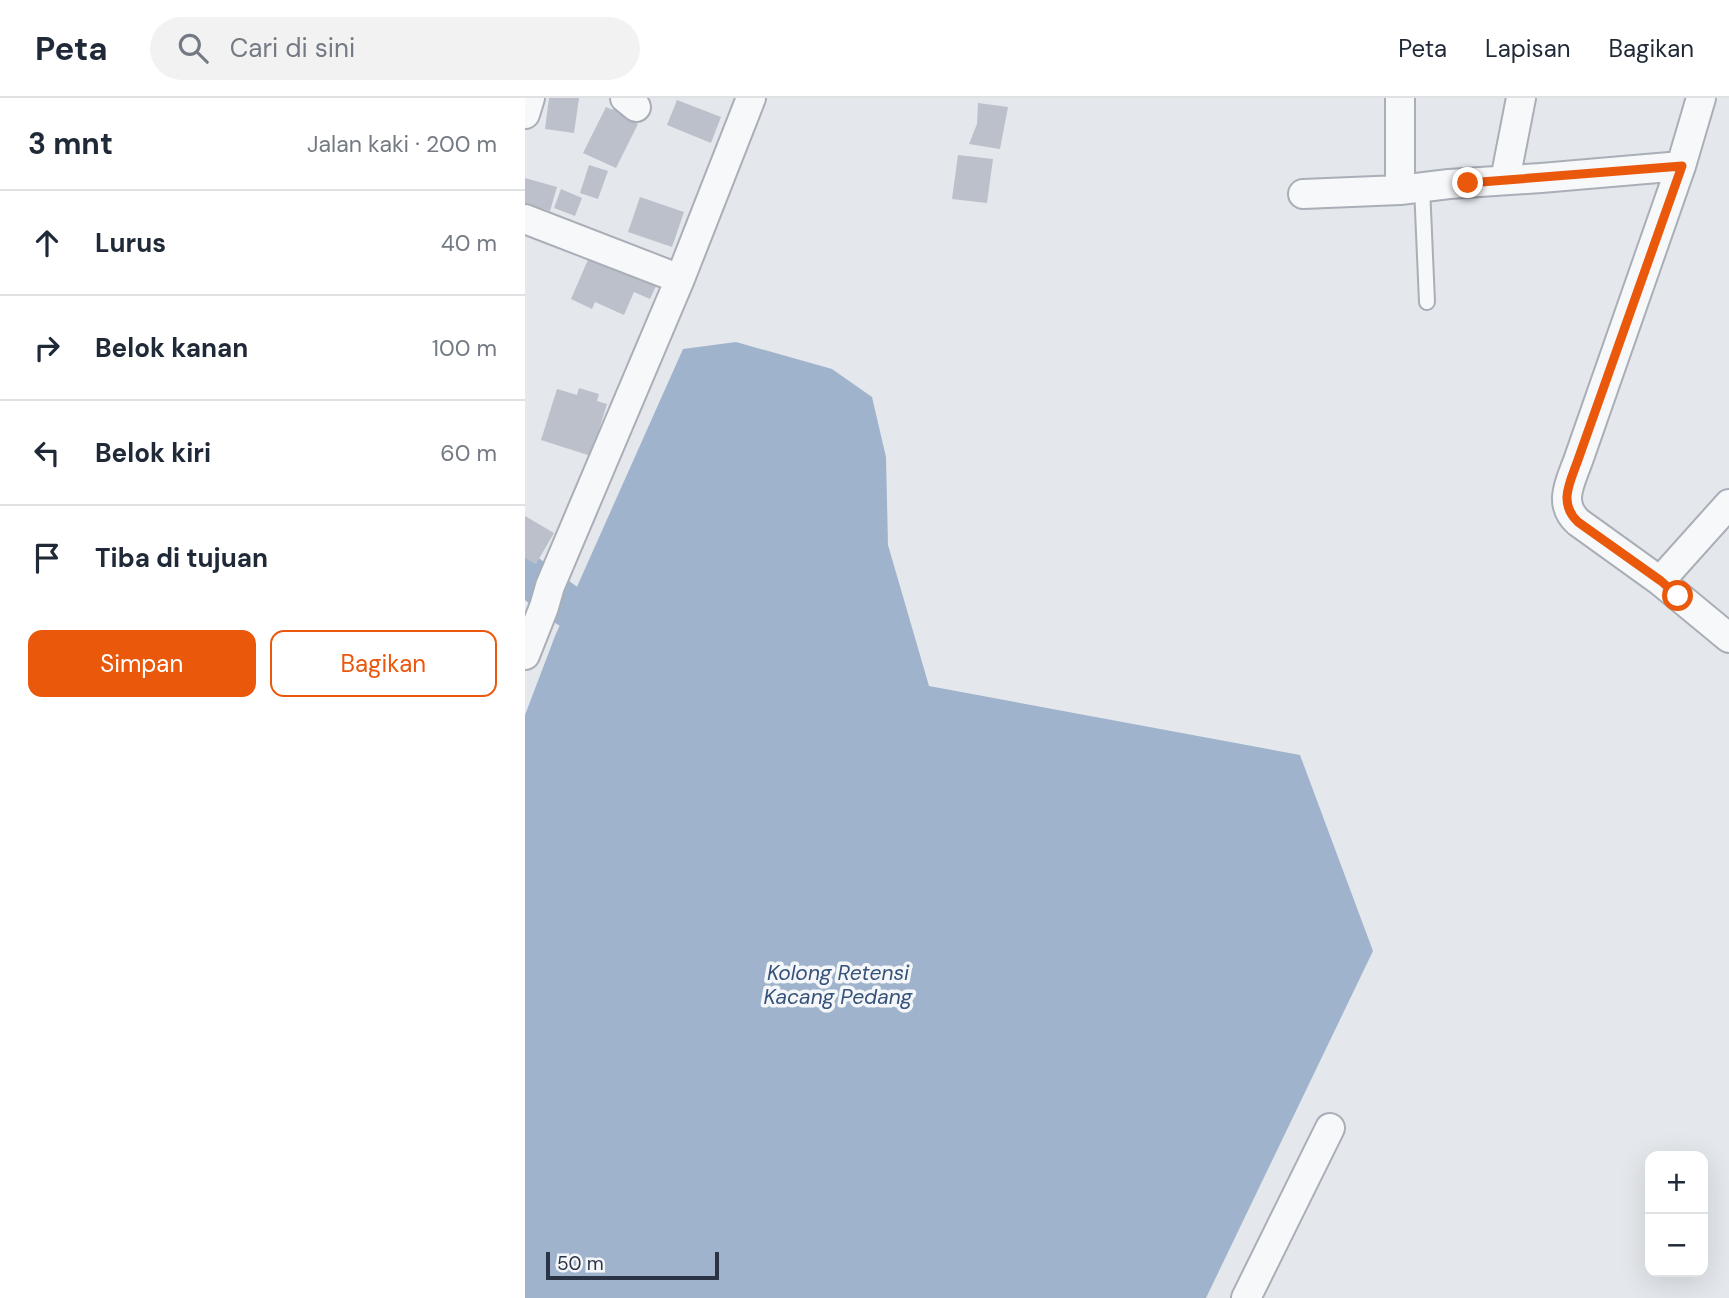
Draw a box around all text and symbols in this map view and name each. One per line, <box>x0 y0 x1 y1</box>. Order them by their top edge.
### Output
search box <box>150 17 640 80</box>
text: Peta <box>35 27 108 70</box>
icon: search <box>174 29 212 67</box>
text: Cari di sini <box>230 31 355 65</box>
text: Peta <box>1398 33 1447 64</box>
text: Lapisan <box>1485 33 1570 64</box>
text: Bagikan <box>1608 33 1694 64</box>
text: 3 mnt <box>28 124 113 163</box>
text: Jalan kaki · 200 m <box>307 129 497 159</box>
route end <box>1452 167 1483 198</box>
icon: ahead <box>28 224 66 262</box>
text: Lurus <box>95 226 166 260</box>
text: 40 m <box>441 228 497 258</box>
icon: right <box>28 329 66 367</box>
text: Belok kanan <box>95 331 248 365</box>
text: 100 m <box>432 333 497 363</box>
icon: left <box>28 434 66 472</box>
text: Belok kiri <box>95 436 211 470</box>
text: 60 m <box>440 438 497 468</box>
icon: arrive <box>28 539 66 577</box>
text: Tiba di tujuan <box>95 541 268 575</box>
route start <box>1662 580 1693 611</box>
button: Simpan <box>28 630 256 697</box>
button: Bagikan <box>270 630 497 697</box>
water label: Kolong Retensi Kacang Pedang <box>764 959 913 1011</box>
map controls <box>1645 1151 1708 1277</box>
button: + <box>1645 1151 1708 1214</box>
button: − <box>1645 1214 1708 1277</box>
scale bar <box>546 1249 719 1281</box>
text: 50 m <box>557 1251 604 1276</box>

